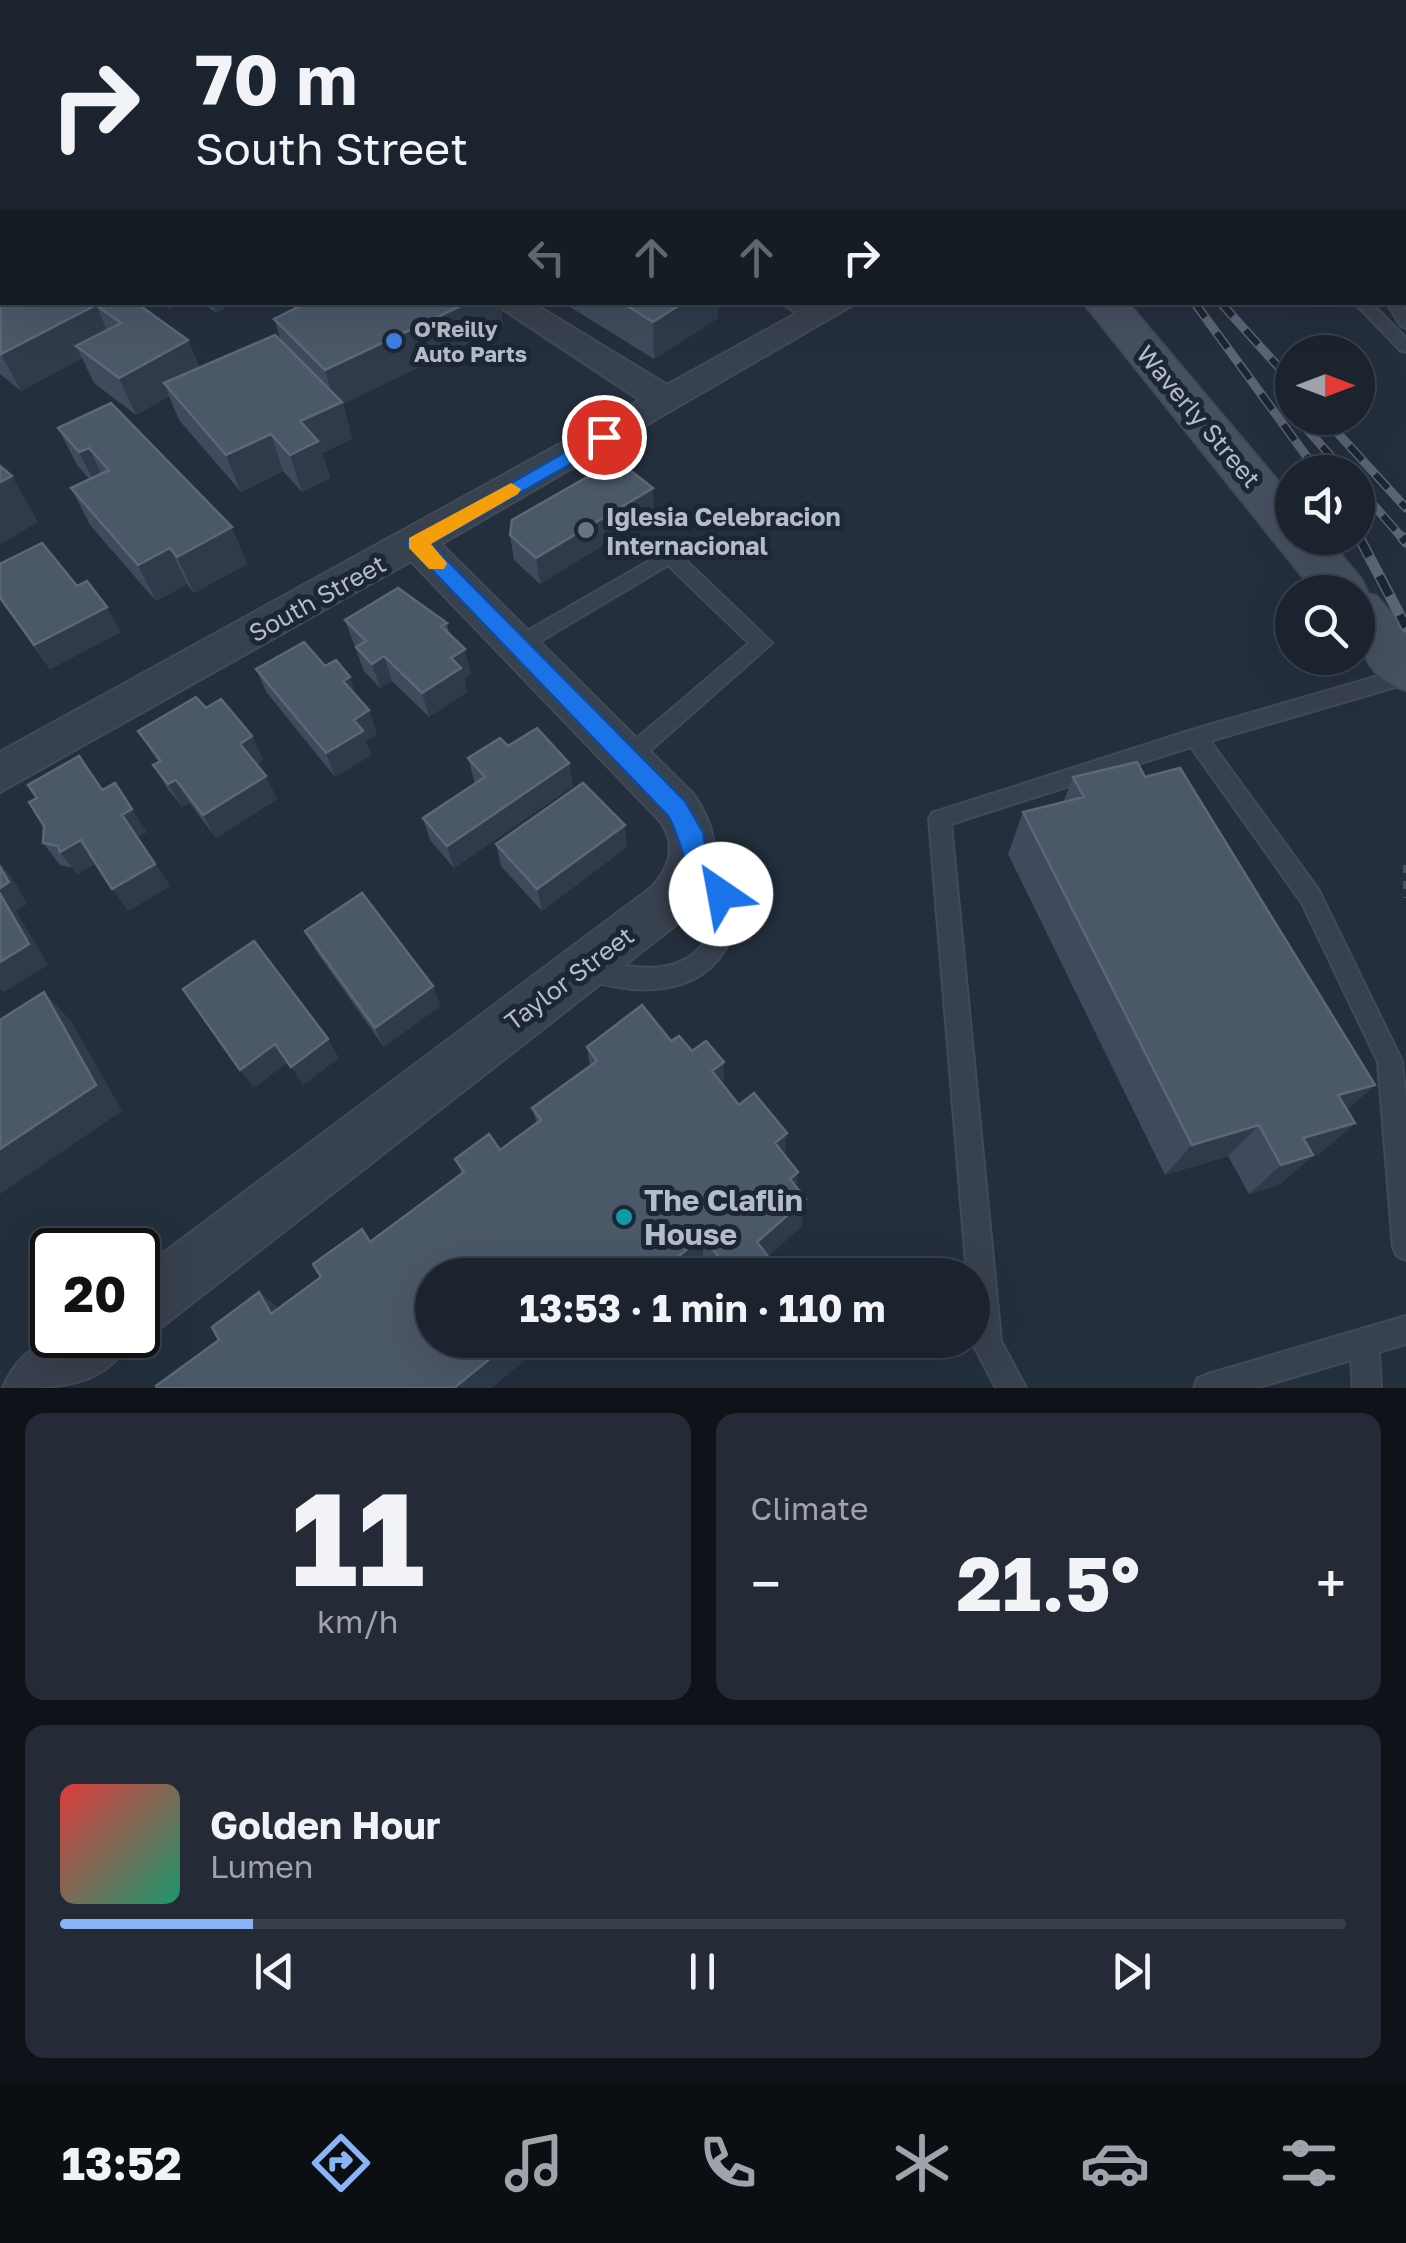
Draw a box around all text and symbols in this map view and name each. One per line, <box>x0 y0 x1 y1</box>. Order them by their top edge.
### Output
text: 70 m <box>195 36 357 120</box>
icon: right <box>30 40 160 170</box>
text: South Street <box>195 121 468 175</box>
icon: left <box>519 230 574 285</box>
icon: ahead <box>624 230 679 285</box>
icon: ahead <box>729 230 784 285</box>
icon: right <box>834 230 889 285</box>
place label: O'Reilly Auto Parts <box>414 315 527 367</box>
marker: O'Reilly Auto Parts <box>383 330 405 352</box>
north arrow <box>1275 335 1375 435</box>
map controls <box>1275 335 1375 675</box>
street label: Waverly Street <box>1131 339 1267 493</box>
pin <box>562 395 647 480</box>
icon: arrive <box>577 410 632 465</box>
button: sound <box>1275 455 1375 555</box>
place label: Iglesia Celebracion Internacional <box>606 501 841 561</box>
marker: Iglesia Celebracion Internacional <box>575 519 597 541</box>
street label: South Street <box>243 548 391 648</box>
button: search <box>1275 575 1375 675</box>
position arrow <box>669 842 773 946</box>
street label: Taylor Street <box>498 919 640 1037</box>
place label: The Claflin House <box>644 1182 803 1252</box>
marker: The Claflin House <box>613 1206 635 1228</box>
speed limit sign: 20 <box>30 1228 160 1358</box>
text: 13:53 · 1 min · 110 m <box>520 1285 885 1330</box>
text: 11 <box>291 1459 425 1615</box>
text: Climate <box>751 1489 869 1527</box>
text: 21.5° <box>957 1537 1140 1628</box>
text: − <box>751 1550 781 1616</box>
text: + <box>1316 1550 1346 1616</box>
text: km/h <box>317 1602 398 1640</box>
text: Golden Hour <box>210 1802 441 1847</box>
text: Lumen <box>210 1847 314 1885</box>
icon: previous <box>247 1944 302 1999</box>
icon: pause <box>675 1944 730 1999</box>
icon: next <box>1104 1944 1159 1999</box>
icon: directions <box>306 2128 376 2198</box>
icon: music <box>499 2128 569 2198</box>
icon: phone <box>693 2128 763 2198</box>
icon: climate <box>887 2128 957 2198</box>
icon: car <box>1080 2128 1150 2198</box>
icon: filters <box>1274 2128 1344 2198</box>
text: 13:52 <box>62 2136 182 2190</box>

